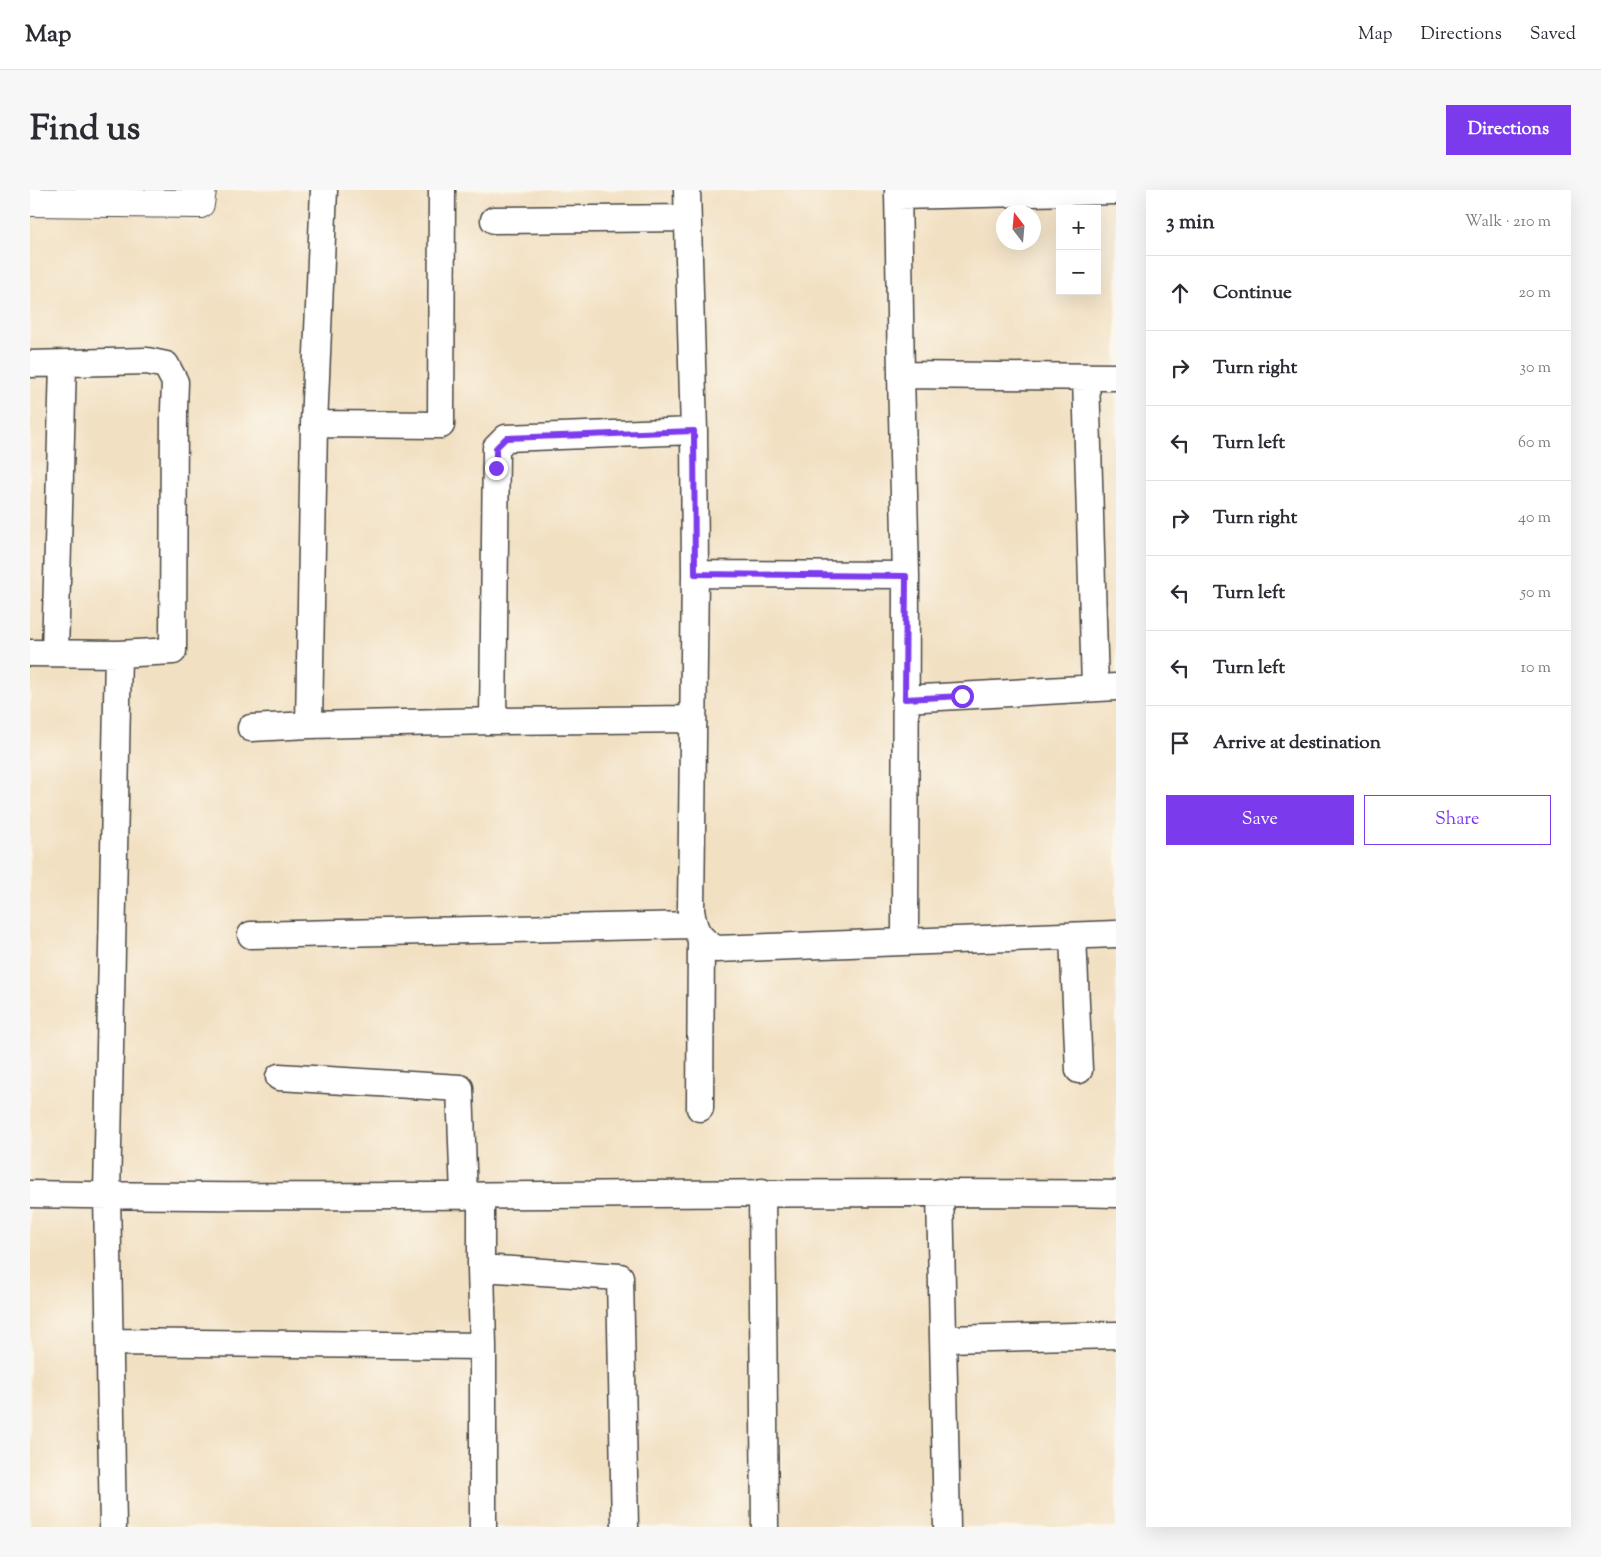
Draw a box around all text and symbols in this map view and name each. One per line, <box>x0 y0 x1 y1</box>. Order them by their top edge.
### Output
text: Map <box>25 18 71 52</box>
text: Map <box>1358 22 1393 48</box>
text: Directions <box>1421 22 1502 48</box>
text: Saved <box>1530 22 1576 48</box>
text: Find us <box>30 105 140 156</box>
button: Directions <box>1446 105 1571 155</box>
north arrow <box>996 205 1041 250</box>
map controls <box>1056 205 1101 295</box>
button: + <box>1056 205 1101 250</box>
text: 3 min <box>1166 208 1215 238</box>
text: Walk · 210 m <box>1465 211 1551 234</box>
button: − <box>1056 250 1101 295</box>
icon: ahead <box>1166 279 1194 307</box>
text: Continue <box>1213 280 1292 307</box>
text: 20 m <box>1518 282 1551 305</box>
icon: right <box>1166 354 1194 382</box>
text: Turn right <box>1213 355 1297 382</box>
text: 30 m <box>1520 357 1551 380</box>
icon: left <box>1166 429 1194 457</box>
text: Turn left <box>1213 430 1285 457</box>
text: 60 m <box>1518 432 1551 455</box>
route end <box>485 457 508 480</box>
icon: right <box>1166 504 1194 532</box>
text: Turn right <box>1213 505 1297 532</box>
text: 40 m <box>1518 507 1551 530</box>
icon: left <box>1166 579 1194 607</box>
text: Turn left <box>1213 580 1285 607</box>
text: 50 m <box>1520 582 1551 605</box>
icon: left <box>1166 654 1194 682</box>
text: Turn left <box>1213 655 1285 682</box>
text: 10 m <box>1521 657 1551 680</box>
route start <box>951 685 974 708</box>
icon: arrive <box>1166 729 1194 757</box>
text: Arrive at destination <box>1213 730 1381 757</box>
button: Save <box>1166 795 1354 845</box>
button: Share <box>1364 795 1551 845</box>

